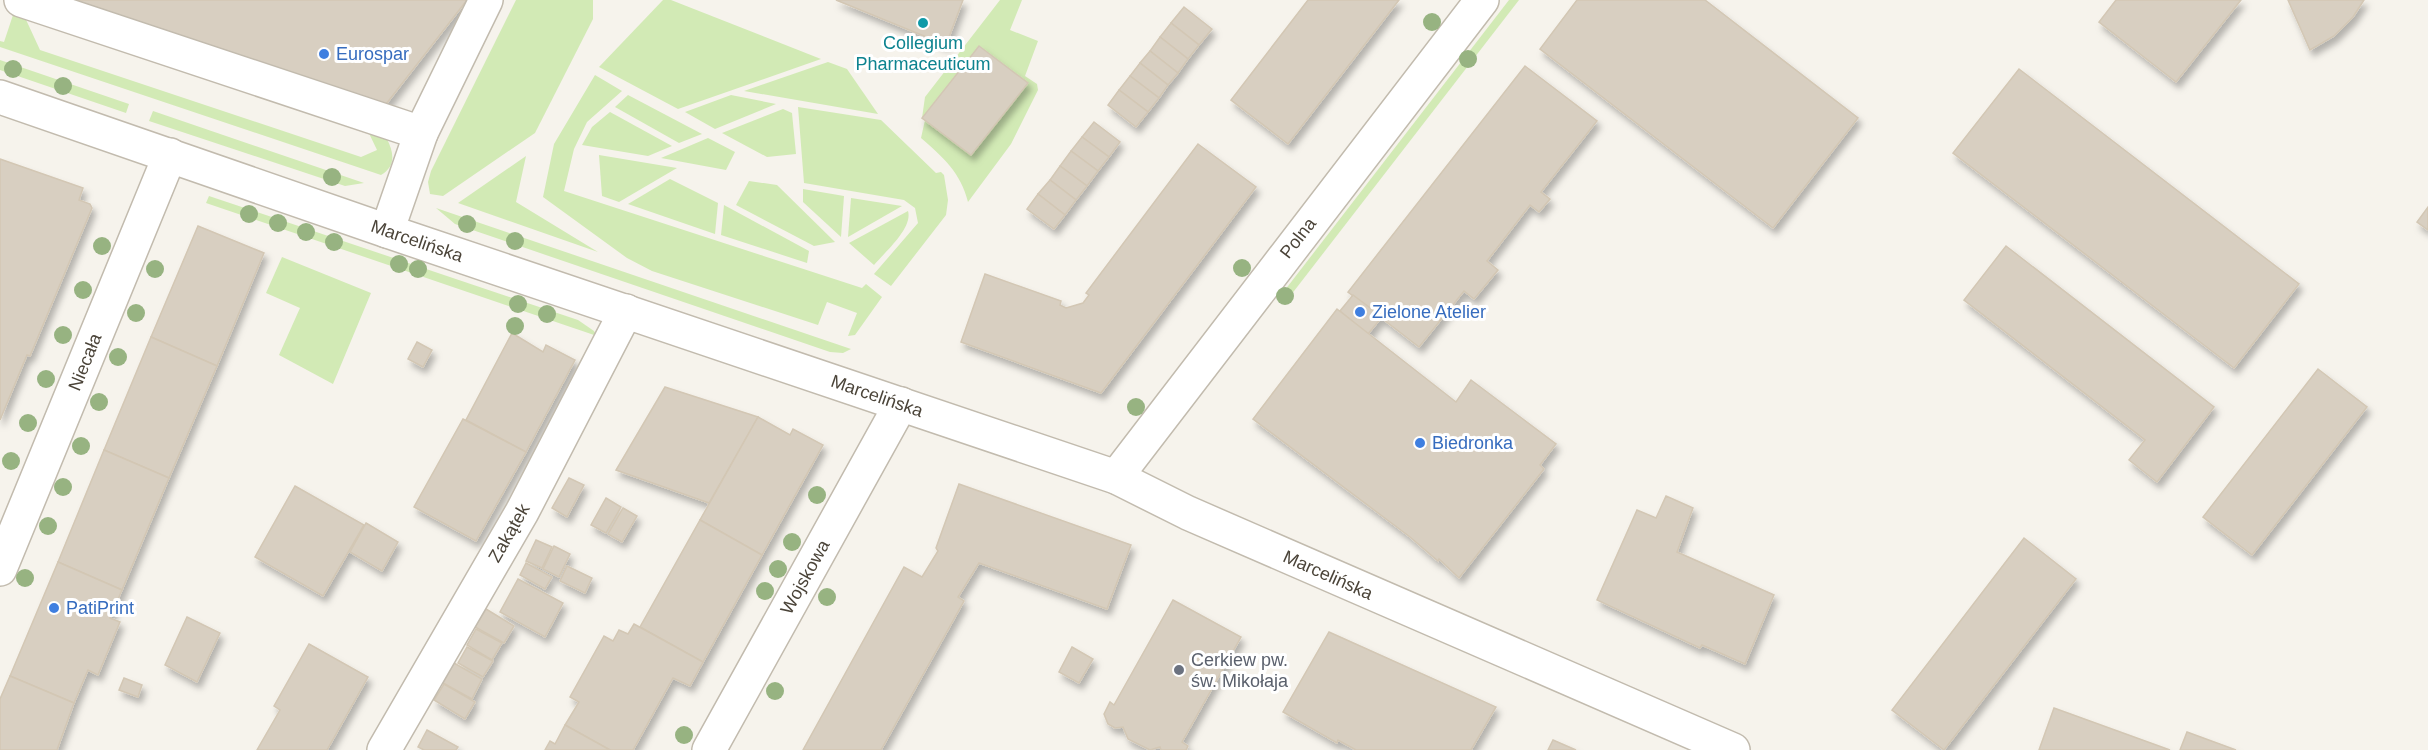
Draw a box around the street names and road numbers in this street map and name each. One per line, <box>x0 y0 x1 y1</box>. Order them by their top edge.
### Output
street label: Polna <box>1276 213 1321 262</box>
street label: Marcelińska <box>368 216 467 266</box>
street label: Niecała <box>64 330 106 394</box>
street label: Marcelińska <box>828 371 927 421</box>
street label: Zakątek <box>484 499 534 566</box>
street label: Wojskowa <box>776 536 834 618</box>
street label: Marcelińska <box>1280 546 1377 604</box>

